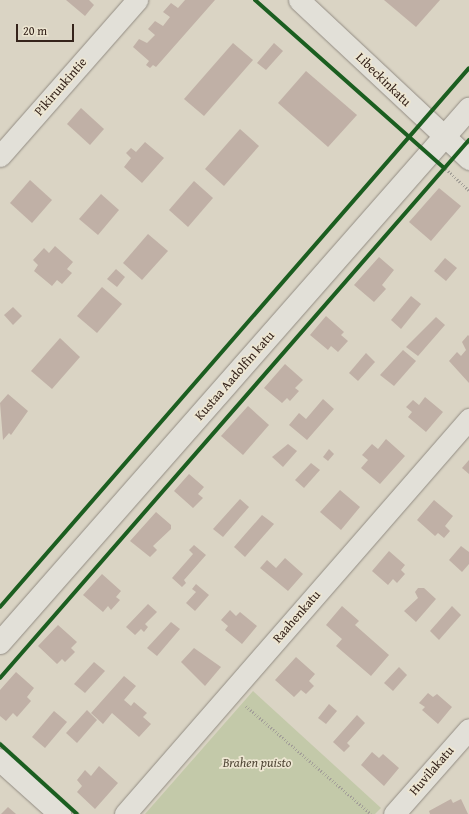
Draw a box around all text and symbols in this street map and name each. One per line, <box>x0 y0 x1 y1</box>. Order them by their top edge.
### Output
scale bar <box>18 16 76 42</box>
text: 20 m <box>23 22 47 39</box>
street label: Libeckinkatu <box>352 50 414 110</box>
street label: Pikiruukintie <box>31 55 91 119</box>
street label: Kustaa Aadolfin katu <box>192 328 278 424</box>
street label: Raahenkatu <box>270 587 324 647</box>
street label: Huvilakatu <box>406 743 458 799</box>
park label: Brahen puisto <box>223 755 291 771</box>

